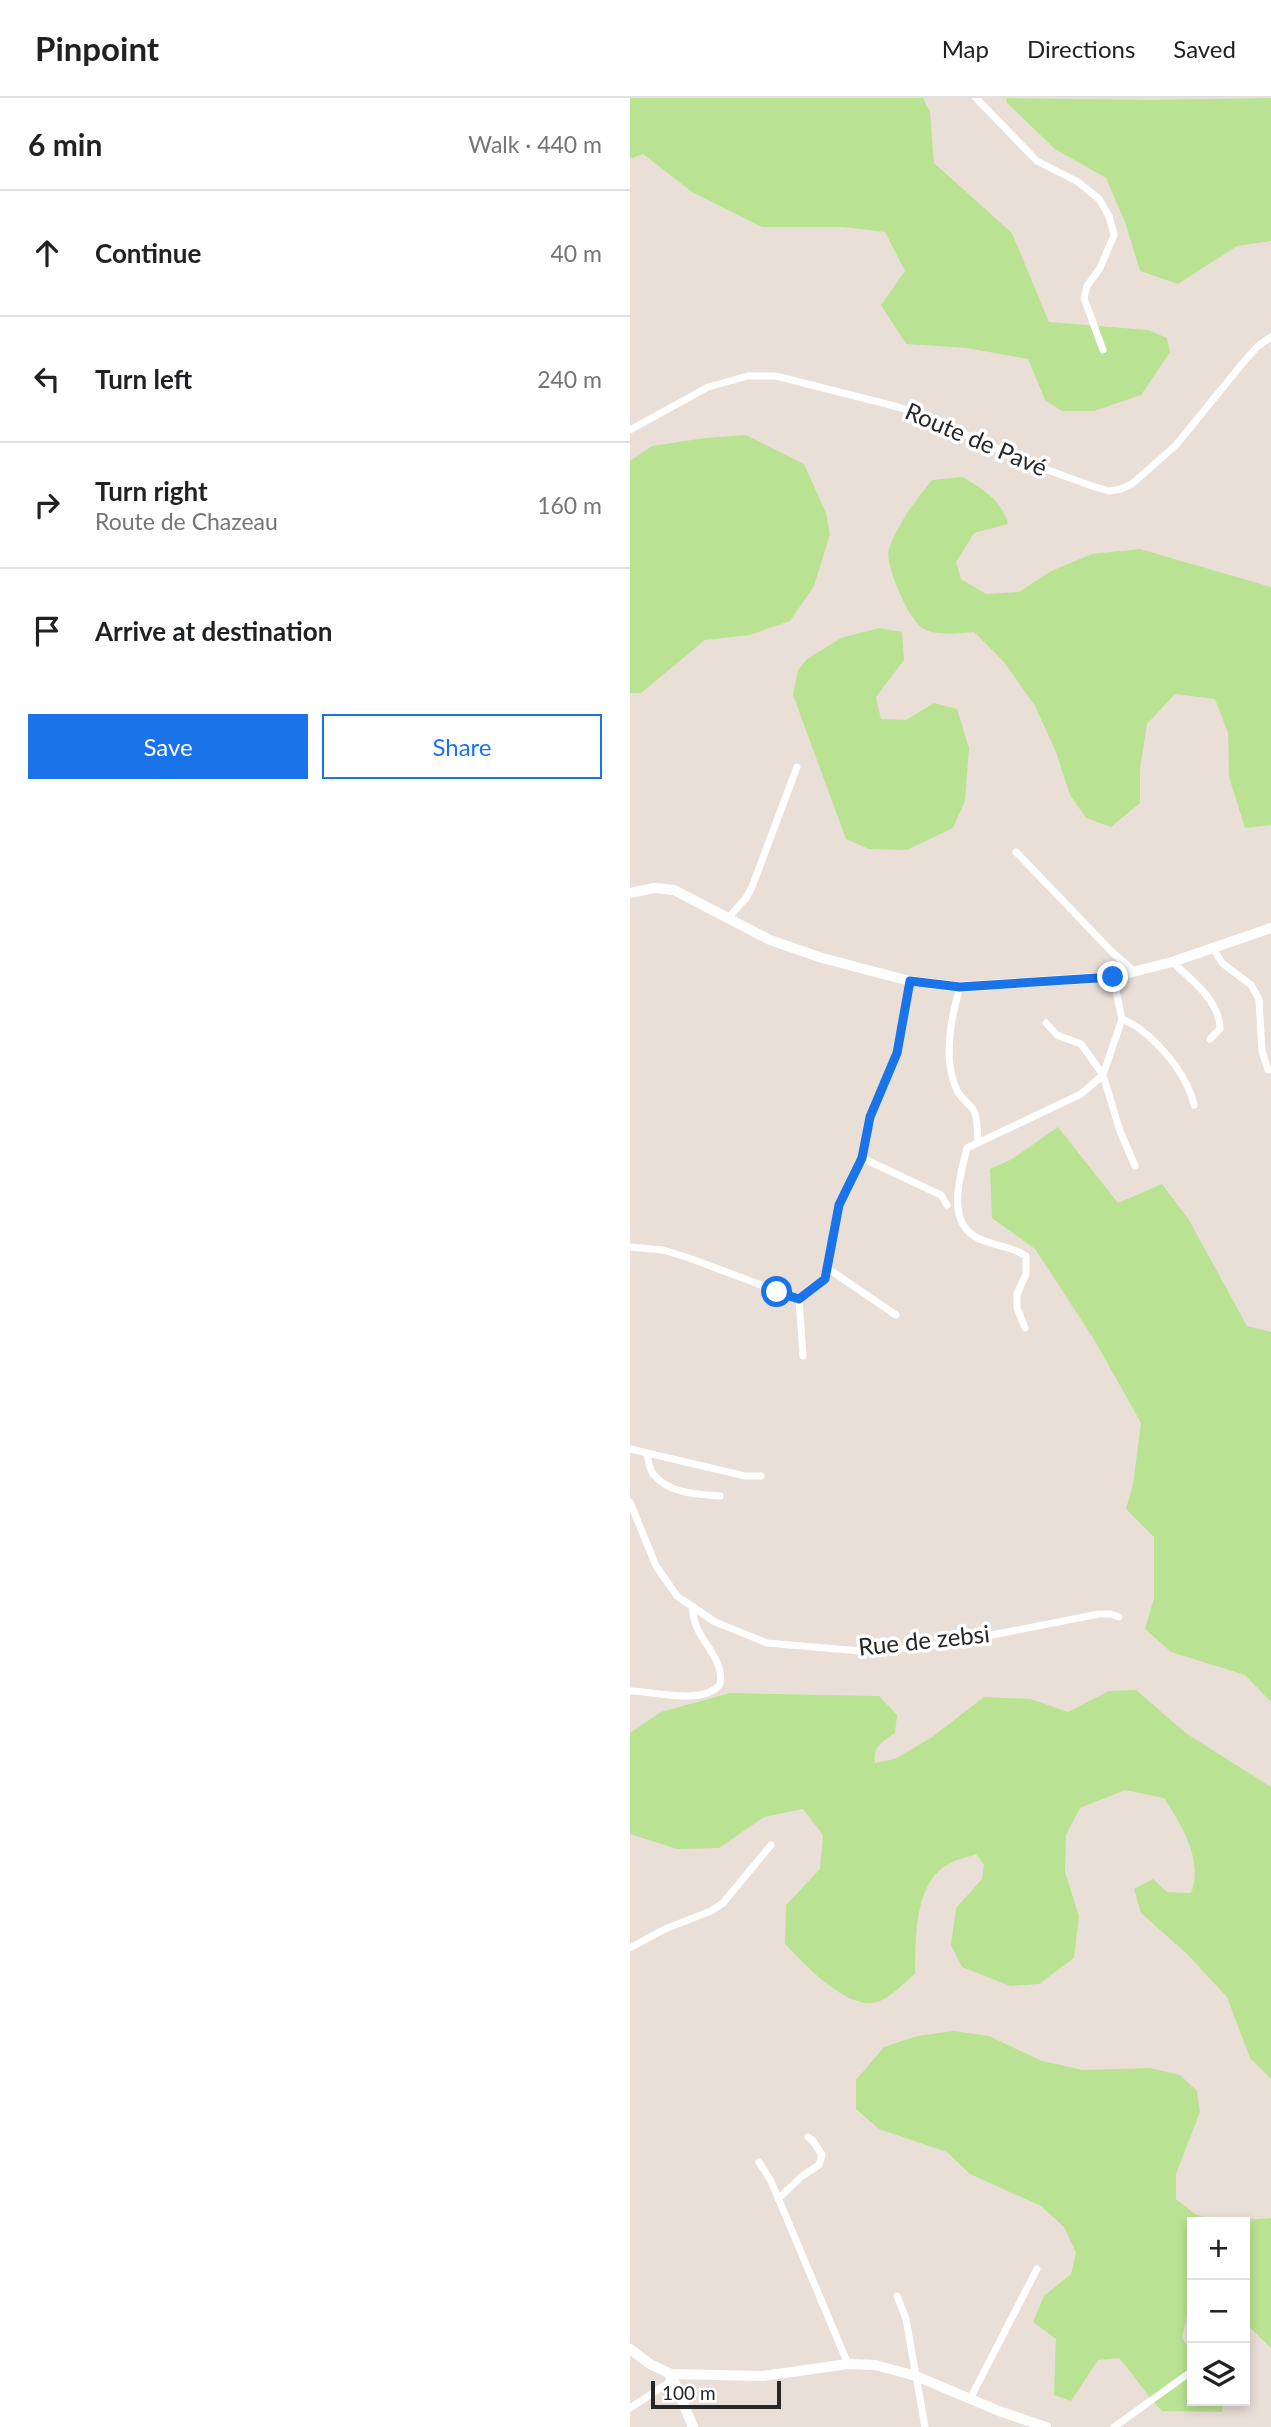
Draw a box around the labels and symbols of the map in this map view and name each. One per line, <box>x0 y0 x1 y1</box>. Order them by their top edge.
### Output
street label: Route de Pavé <box>901 396 1052 482</box>
route end <box>1097 961 1128 992</box>
route start <box>761 1276 792 1307</box>
street label: Rue de zebsi <box>857 1618 991 1661</box>
scale bar <box>651 2378 780 2410</box>

